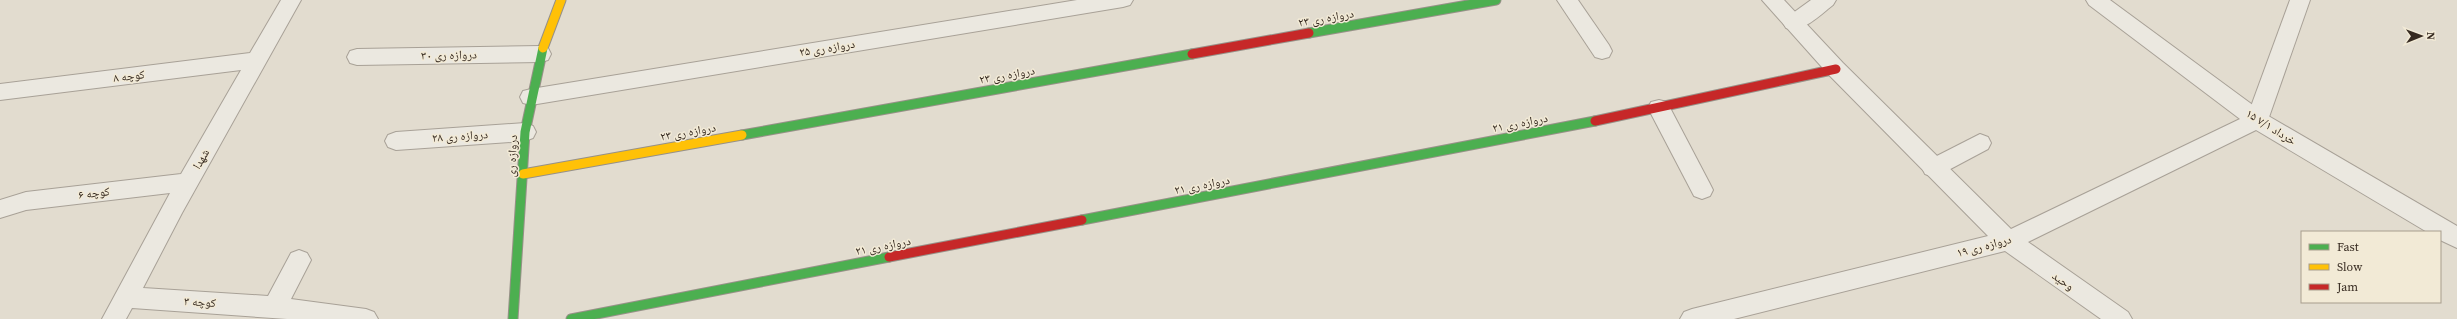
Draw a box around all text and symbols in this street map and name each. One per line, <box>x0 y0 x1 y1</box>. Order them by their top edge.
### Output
street label: دروازه ری ۲۳ <box>1297 5 1355 31</box>
north arrow <box>2401 16 2441 56</box>
text: N <box>2423 32 2438 40</box>
street label: دروازه ری ۲۵ <box>798 36 856 60</box>
street label: دروازه ری ۳۰ <box>421 47 477 63</box>
street label: دروازه ری ۲۳ <box>978 62 1036 88</box>
street label: کوچه ۸ <box>112 66 146 86</box>
street label: ۱۵ خرداد ۷/۱ <box>2243 105 2299 149</box>
street label: دروازه ری ۲۱ <box>1491 110 1549 136</box>
street label: دروازه ری ۲۳ <box>659 119 717 145</box>
street label: دروازه ری ۲۸ <box>431 126 489 146</box>
street label: دروازه ری <box>503 134 521 178</box>
street label: شهدا <box>189 146 213 172</box>
street label: دروازه ری ۲۱ <box>1173 172 1231 198</box>
street label: کوچه ۶ <box>77 183 111 203</box>
street label: دروازه ری ۱۹ <box>1955 231 2013 261</box>
legend <box>2301 231 2441 303</box>
street label: دروازه ری ۲۱ <box>854 233 912 259</box>
text: Fast <box>2337 239 2359 255</box>
text: Slow <box>2337 259 2363 275</box>
street label: وحید <box>2049 268 2077 294</box>
text: Jam <box>2336 279 2358 295</box>
street label: کوچه ۳ <box>184 293 216 311</box>

